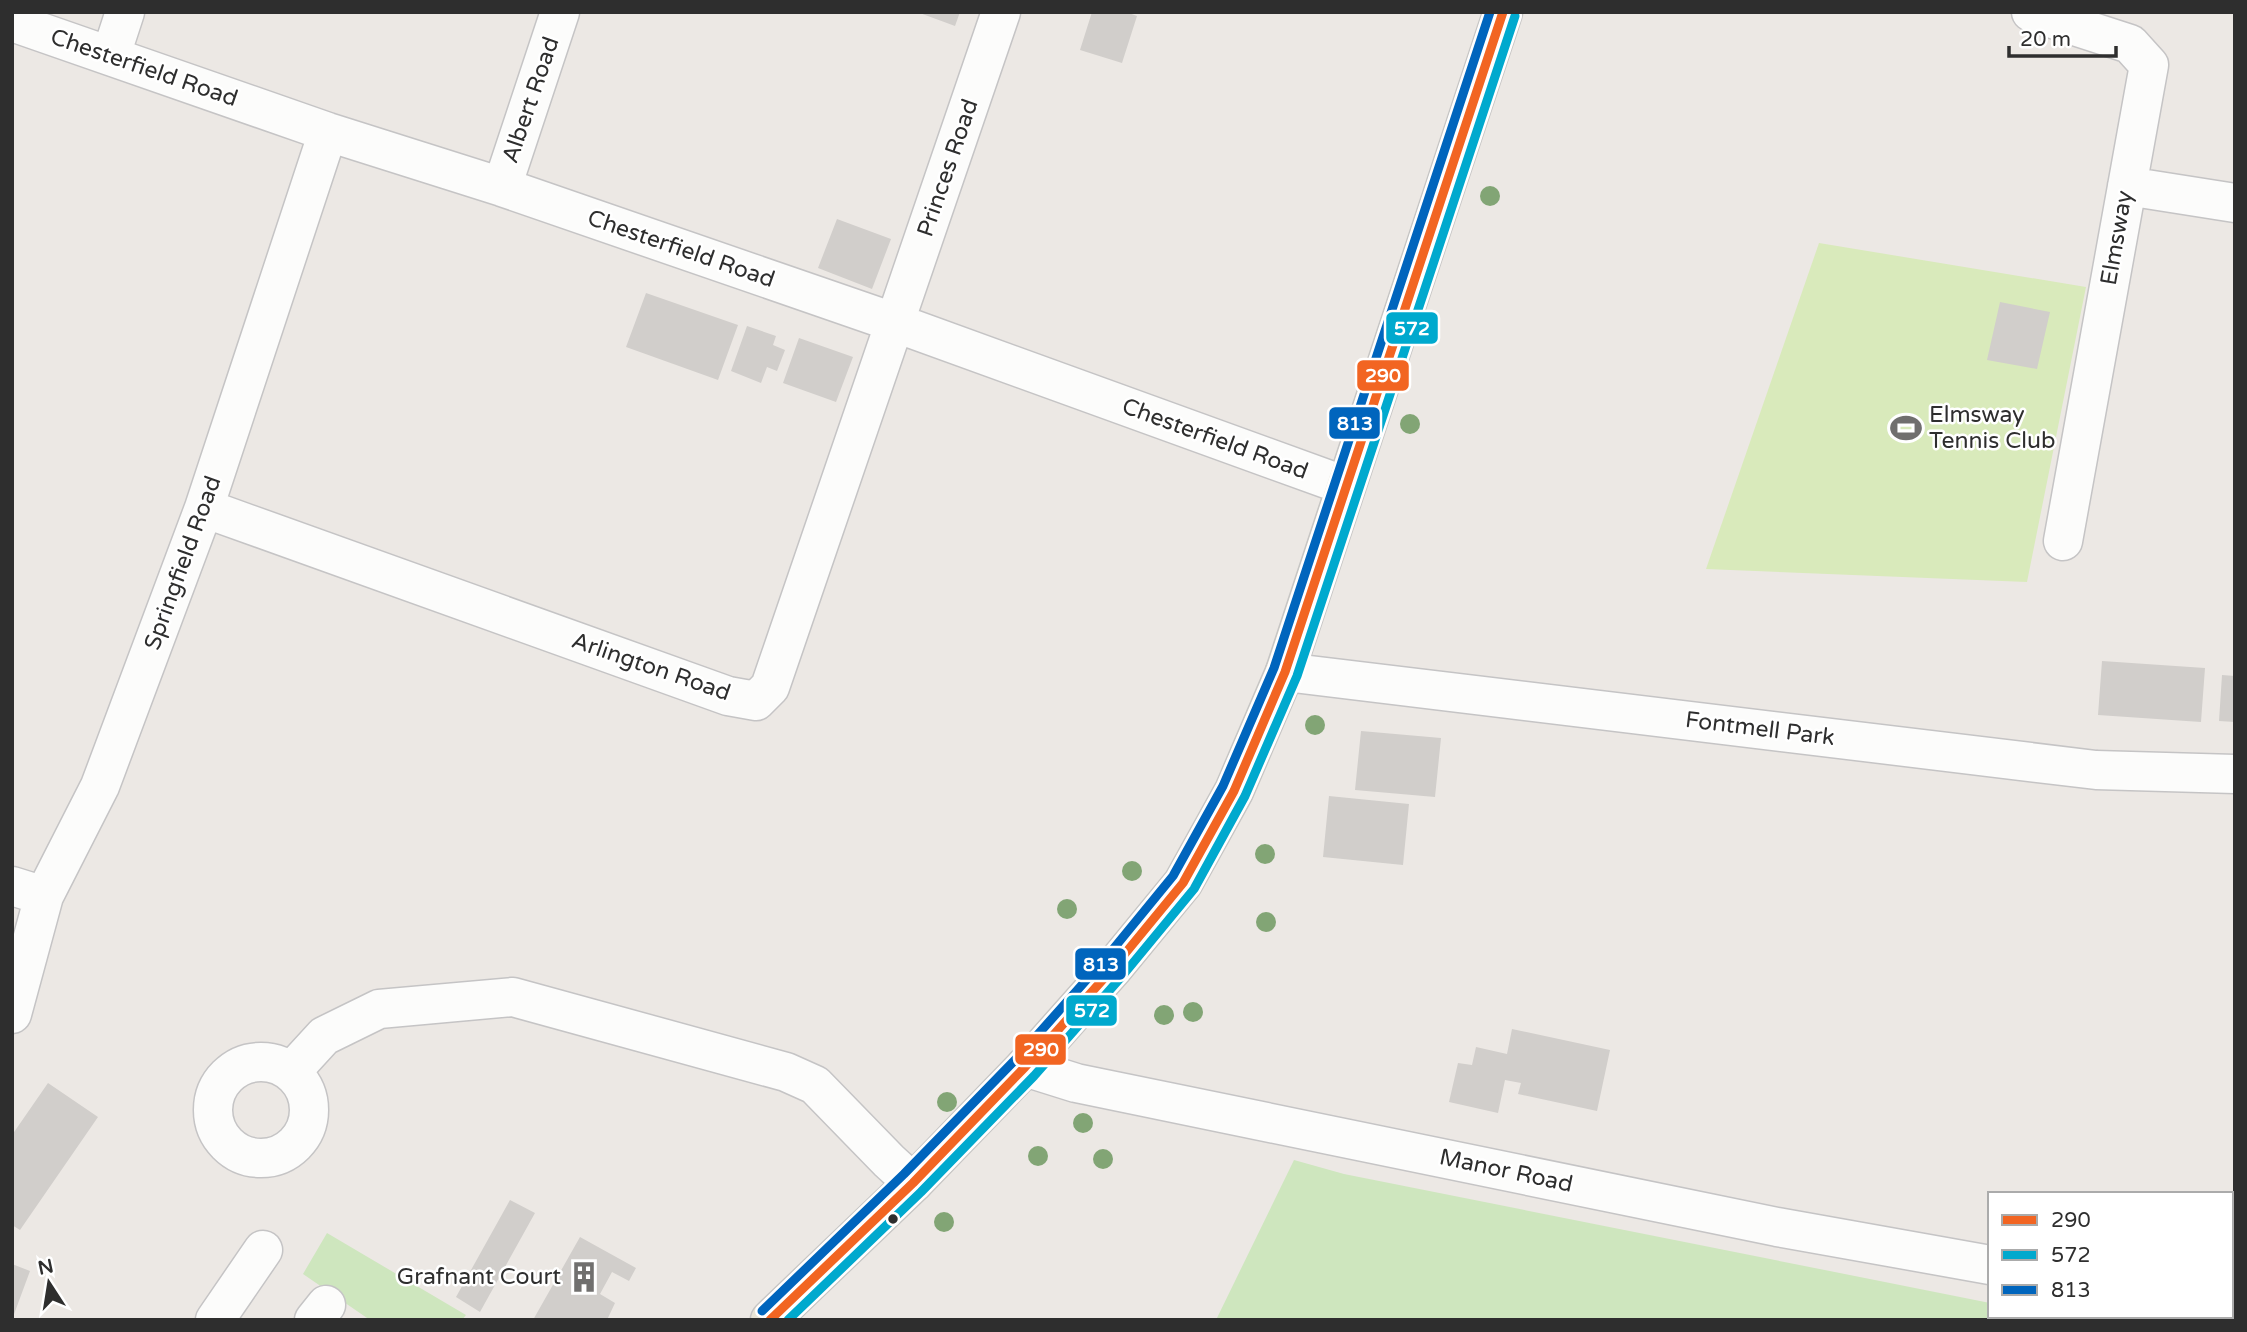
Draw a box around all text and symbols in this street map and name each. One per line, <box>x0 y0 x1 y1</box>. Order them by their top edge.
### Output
scale bar <box>2009 14 2116 58</box>
street label: Chesterfield Road <box>47 23 241 113</box>
text: 20 m <box>2020 27 2071 52</box>
street label: Albert Road <box>496 33 566 167</box>
street label: Princes Road <box>911 95 985 241</box>
street label: Elmsway <box>2095 188 2139 288</box>
street label: Chesterfield Road <box>584 204 778 294</box>
line badge: 572 <box>1385 311 1439 345</box>
text: 572 <box>1394 318 1430 340</box>
line badge: 290 <box>1356 359 1410 392</box>
text: 290 <box>1365 365 1401 387</box>
street label: Chesterfield Road <box>1118 392 1312 486</box>
place label: Elmsway Tennis Club <box>1929 401 2056 455</box>
line badge: 813 <box>1328 406 1381 440</box>
sports icon: Elmsway Tennis Club <box>1889 411 1923 445</box>
text: 813 <box>1337 413 1373 435</box>
street label: Springfield Road <box>139 472 227 654</box>
street label: Arlington Road <box>568 627 734 707</box>
street label: Fontmell Park <box>1684 706 1836 752</box>
line badge: 813 <box>1074 947 1127 981</box>
text: 813 <box>1083 954 1119 976</box>
line badge: 572 <box>1065 994 1118 1027</box>
text: 572 <box>1074 1000 1110 1022</box>
line badge: 290 <box>1014 1033 1067 1066</box>
text: 290 <box>1023 1039 1059 1061</box>
street label: Manor Road <box>1437 1143 1575 1199</box>
legend <box>1988 1192 2233 1318</box>
text: 290 <box>2051 1208 2091 1233</box>
unlabelled marker <box>886 1212 900 1226</box>
text: 572 <box>2051 1243 2091 1268</box>
north arrow <box>14 1248 84 1318</box>
text: N <box>36 1255 55 1280</box>
building icon: Grafnant Court <box>567 1260 601 1294</box>
place label: Grafnant Court <box>397 1263 561 1291</box>
text: 813 <box>2051 1278 2091 1303</box>

